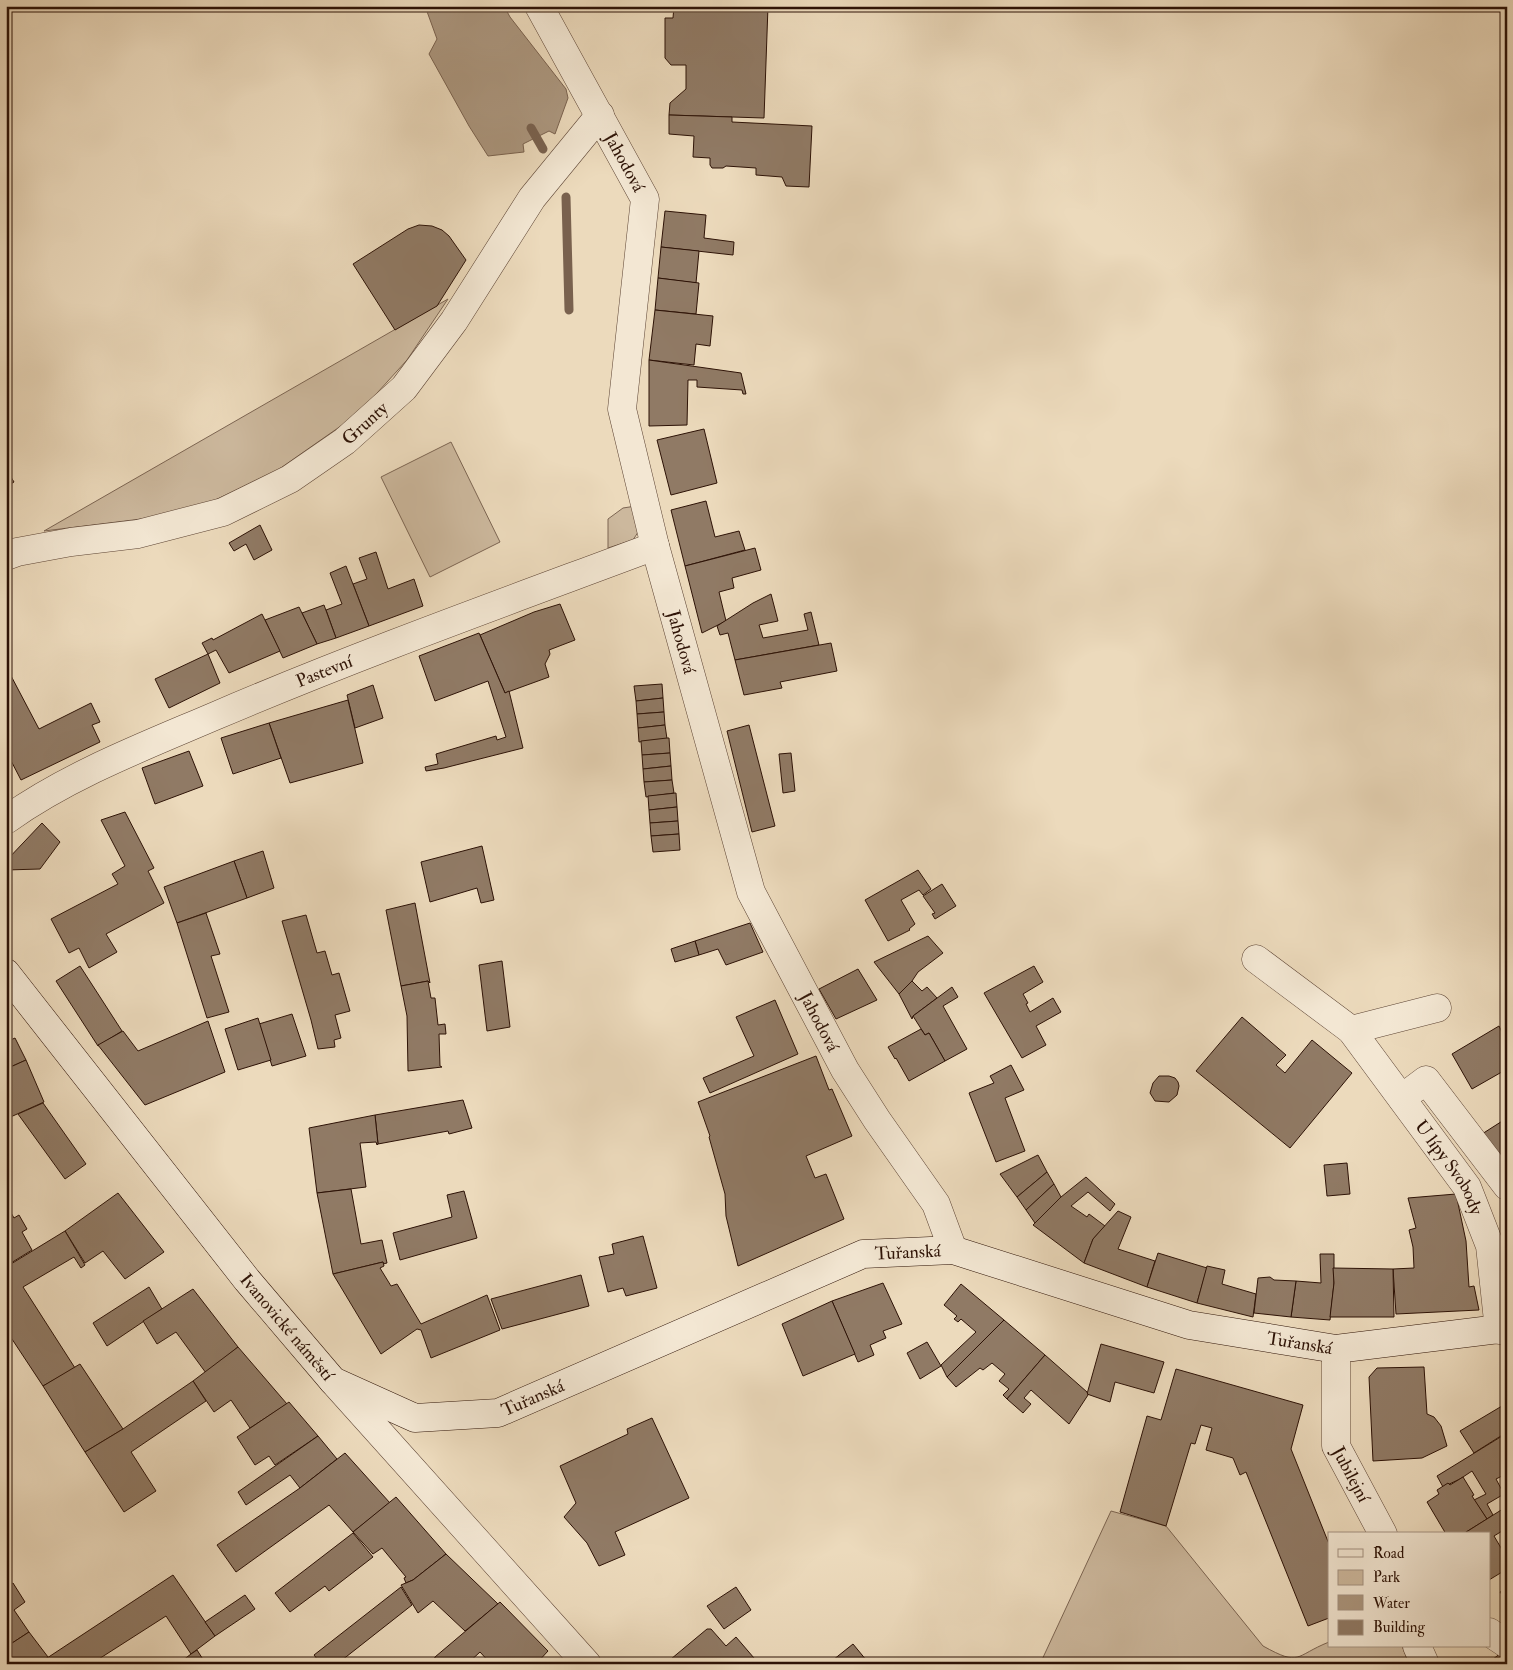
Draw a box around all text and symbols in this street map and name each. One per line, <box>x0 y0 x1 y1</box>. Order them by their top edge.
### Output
street label: Jahodová <box>598 127 651 197</box>
street label: Grunty <box>337 396 393 450</box>
street label: Jahodová <box>662 607 702 677</box>
street label: Pastevní <box>293 649 357 693</box>
street label: Jahodová <box>794 987 845 1056</box>
street label: U lípy Svobody <box>1410 1115 1489 1219</box>
street label: Tuřanská <box>874 1239 942 1265</box>
street label: Ivanovické náměstí <box>235 1269 340 1386</box>
street label: Tuřanská <box>1265 1326 1335 1360</box>
street label: Tuřanská <box>498 1374 568 1422</box>
street label: Jubilejní <box>1326 1441 1376 1507</box>
legend <box>1328 1532 1490 1648</box>
text: Road <box>1373 1544 1405 1563</box>
text: Park <box>1373 1568 1400 1587</box>
text: Water <box>1372 1594 1410 1613</box>
text: Building <box>1373 1618 1425 1637</box>

